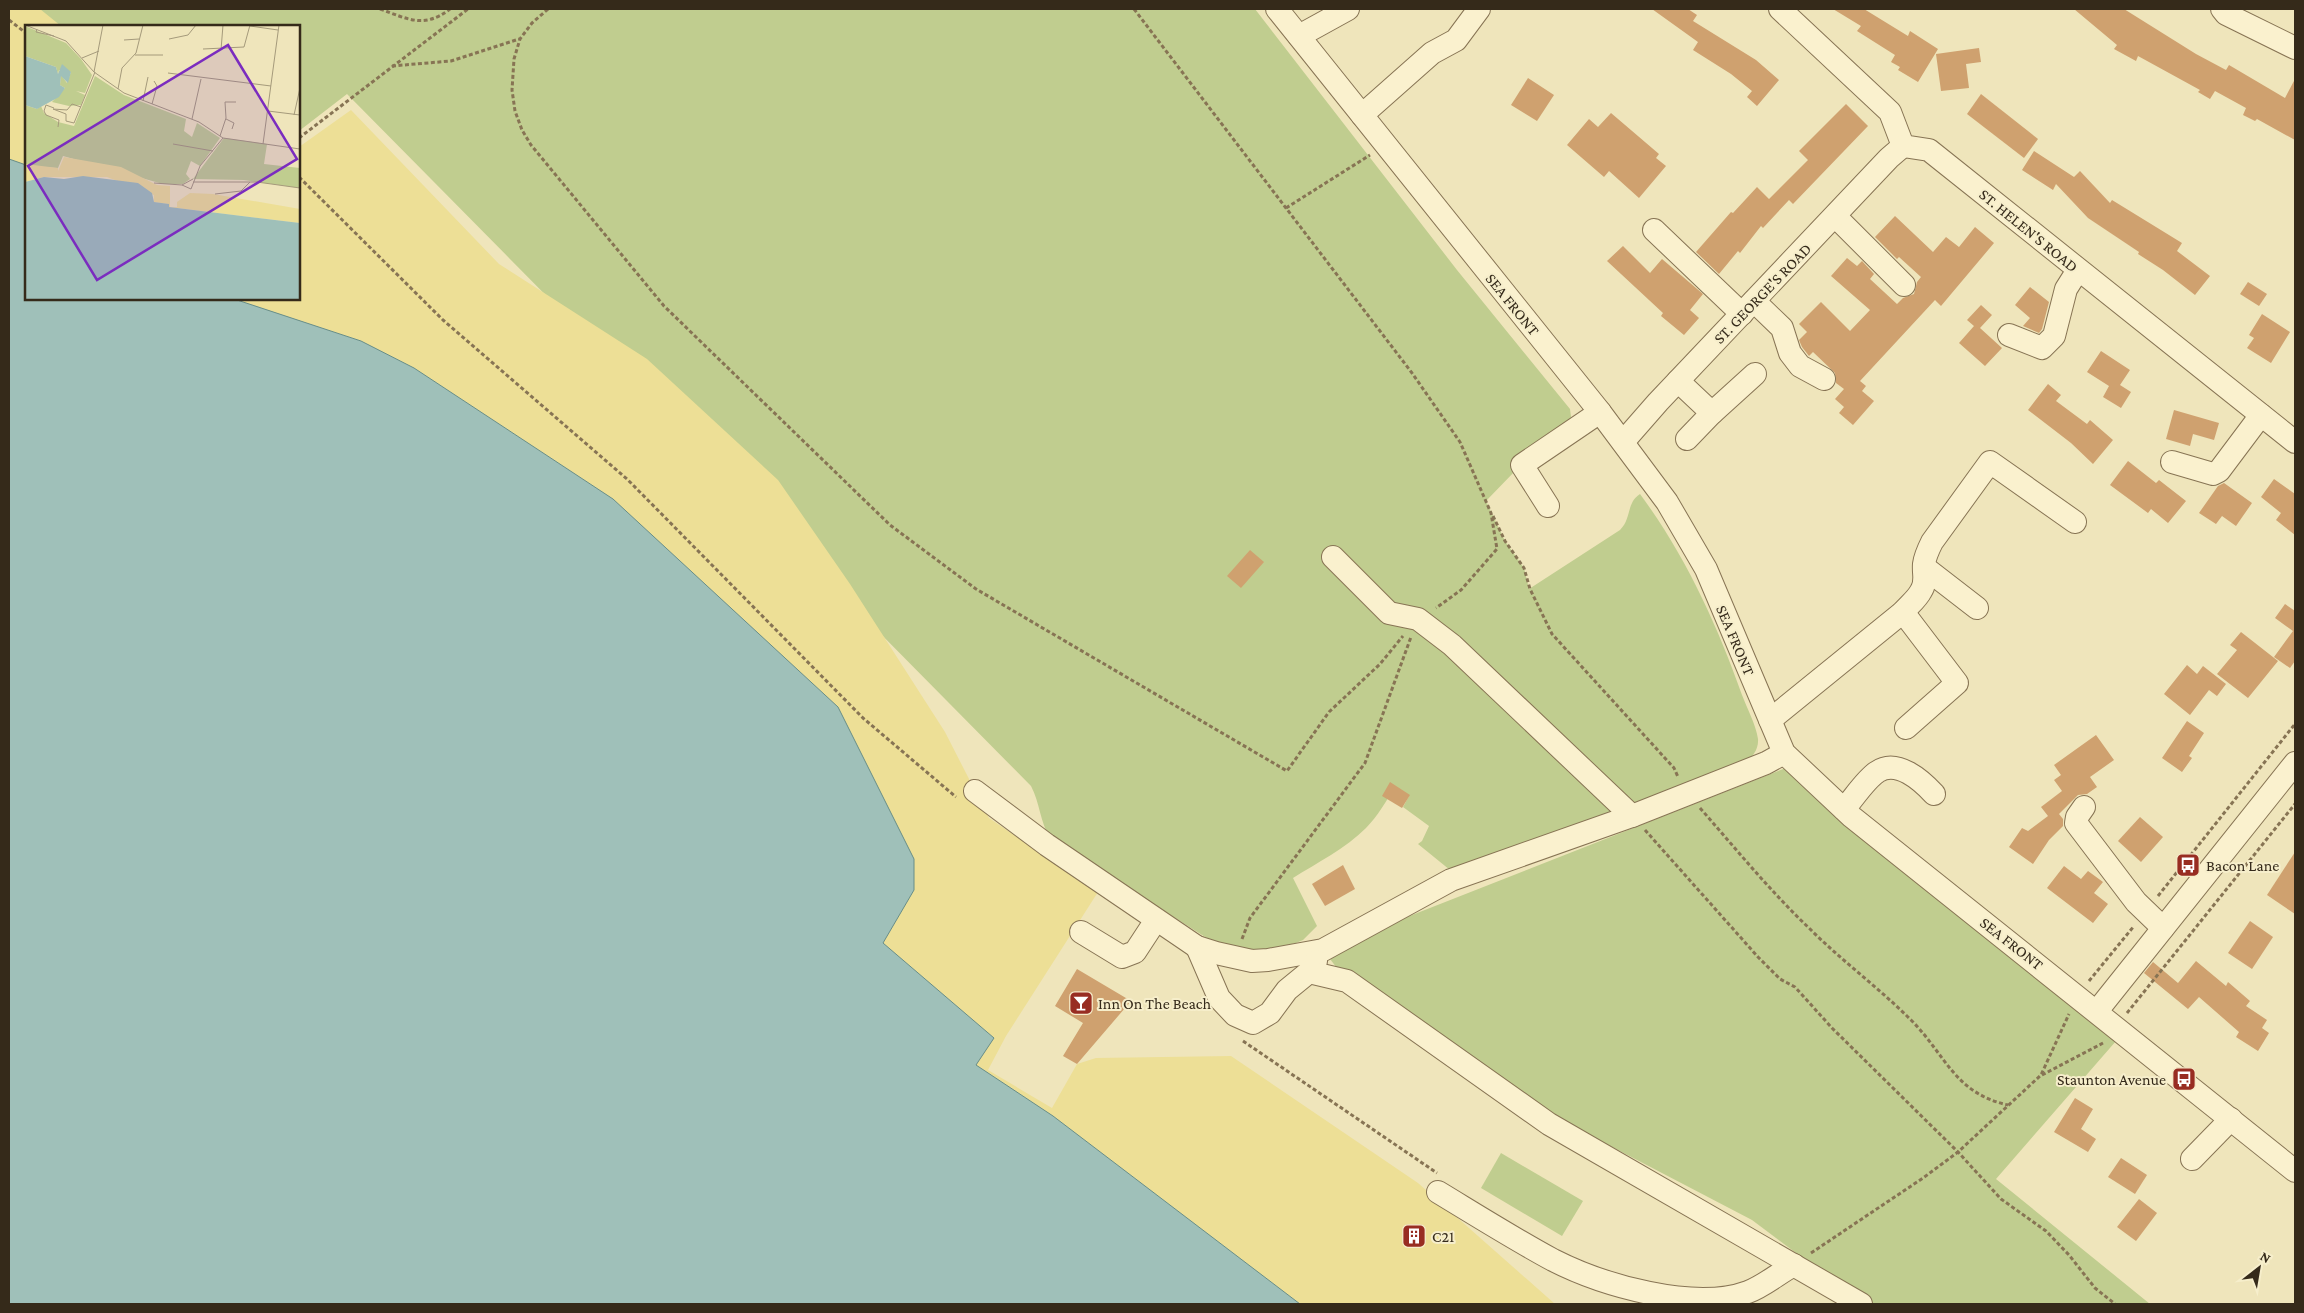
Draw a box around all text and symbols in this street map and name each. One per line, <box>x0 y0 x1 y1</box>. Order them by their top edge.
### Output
inset map <box>25 25 300 300</box>
street label: ST. HELEN'S ROAD <box>1976 185 2081 275</box>
street label: ST. GEORGE'S ROAD <box>1710 240 1814 347</box>
street label: SEA FRONT <box>1482 270 1543 339</box>
street label: SEA FRONT <box>1713 602 1758 678</box>
bus stop icon: Bacon Lane <box>2175 852 2201 878</box>
place label: Bacon Lane <box>2206 857 2279 874</box>
street label: SEA FRONT <box>1977 914 2047 973</box>
bar icon: Inn On The Beach <box>1068 990 1094 1016</box>
place label: Inn On The Beach <box>1098 995 1211 1012</box>
bus stop icon: Staunton Avenue <box>2171 1066 2197 1092</box>
place label: Staunton Avenue <box>2057 1071 2166 1088</box>
building icon: C21 <box>1401 1223 1427 1249</box>
place label: C21 <box>1432 1228 1454 1245</box>
north arrow <box>2234 1243 2284 1293</box>
text: N <box>2257 1248 2274 1266</box>

